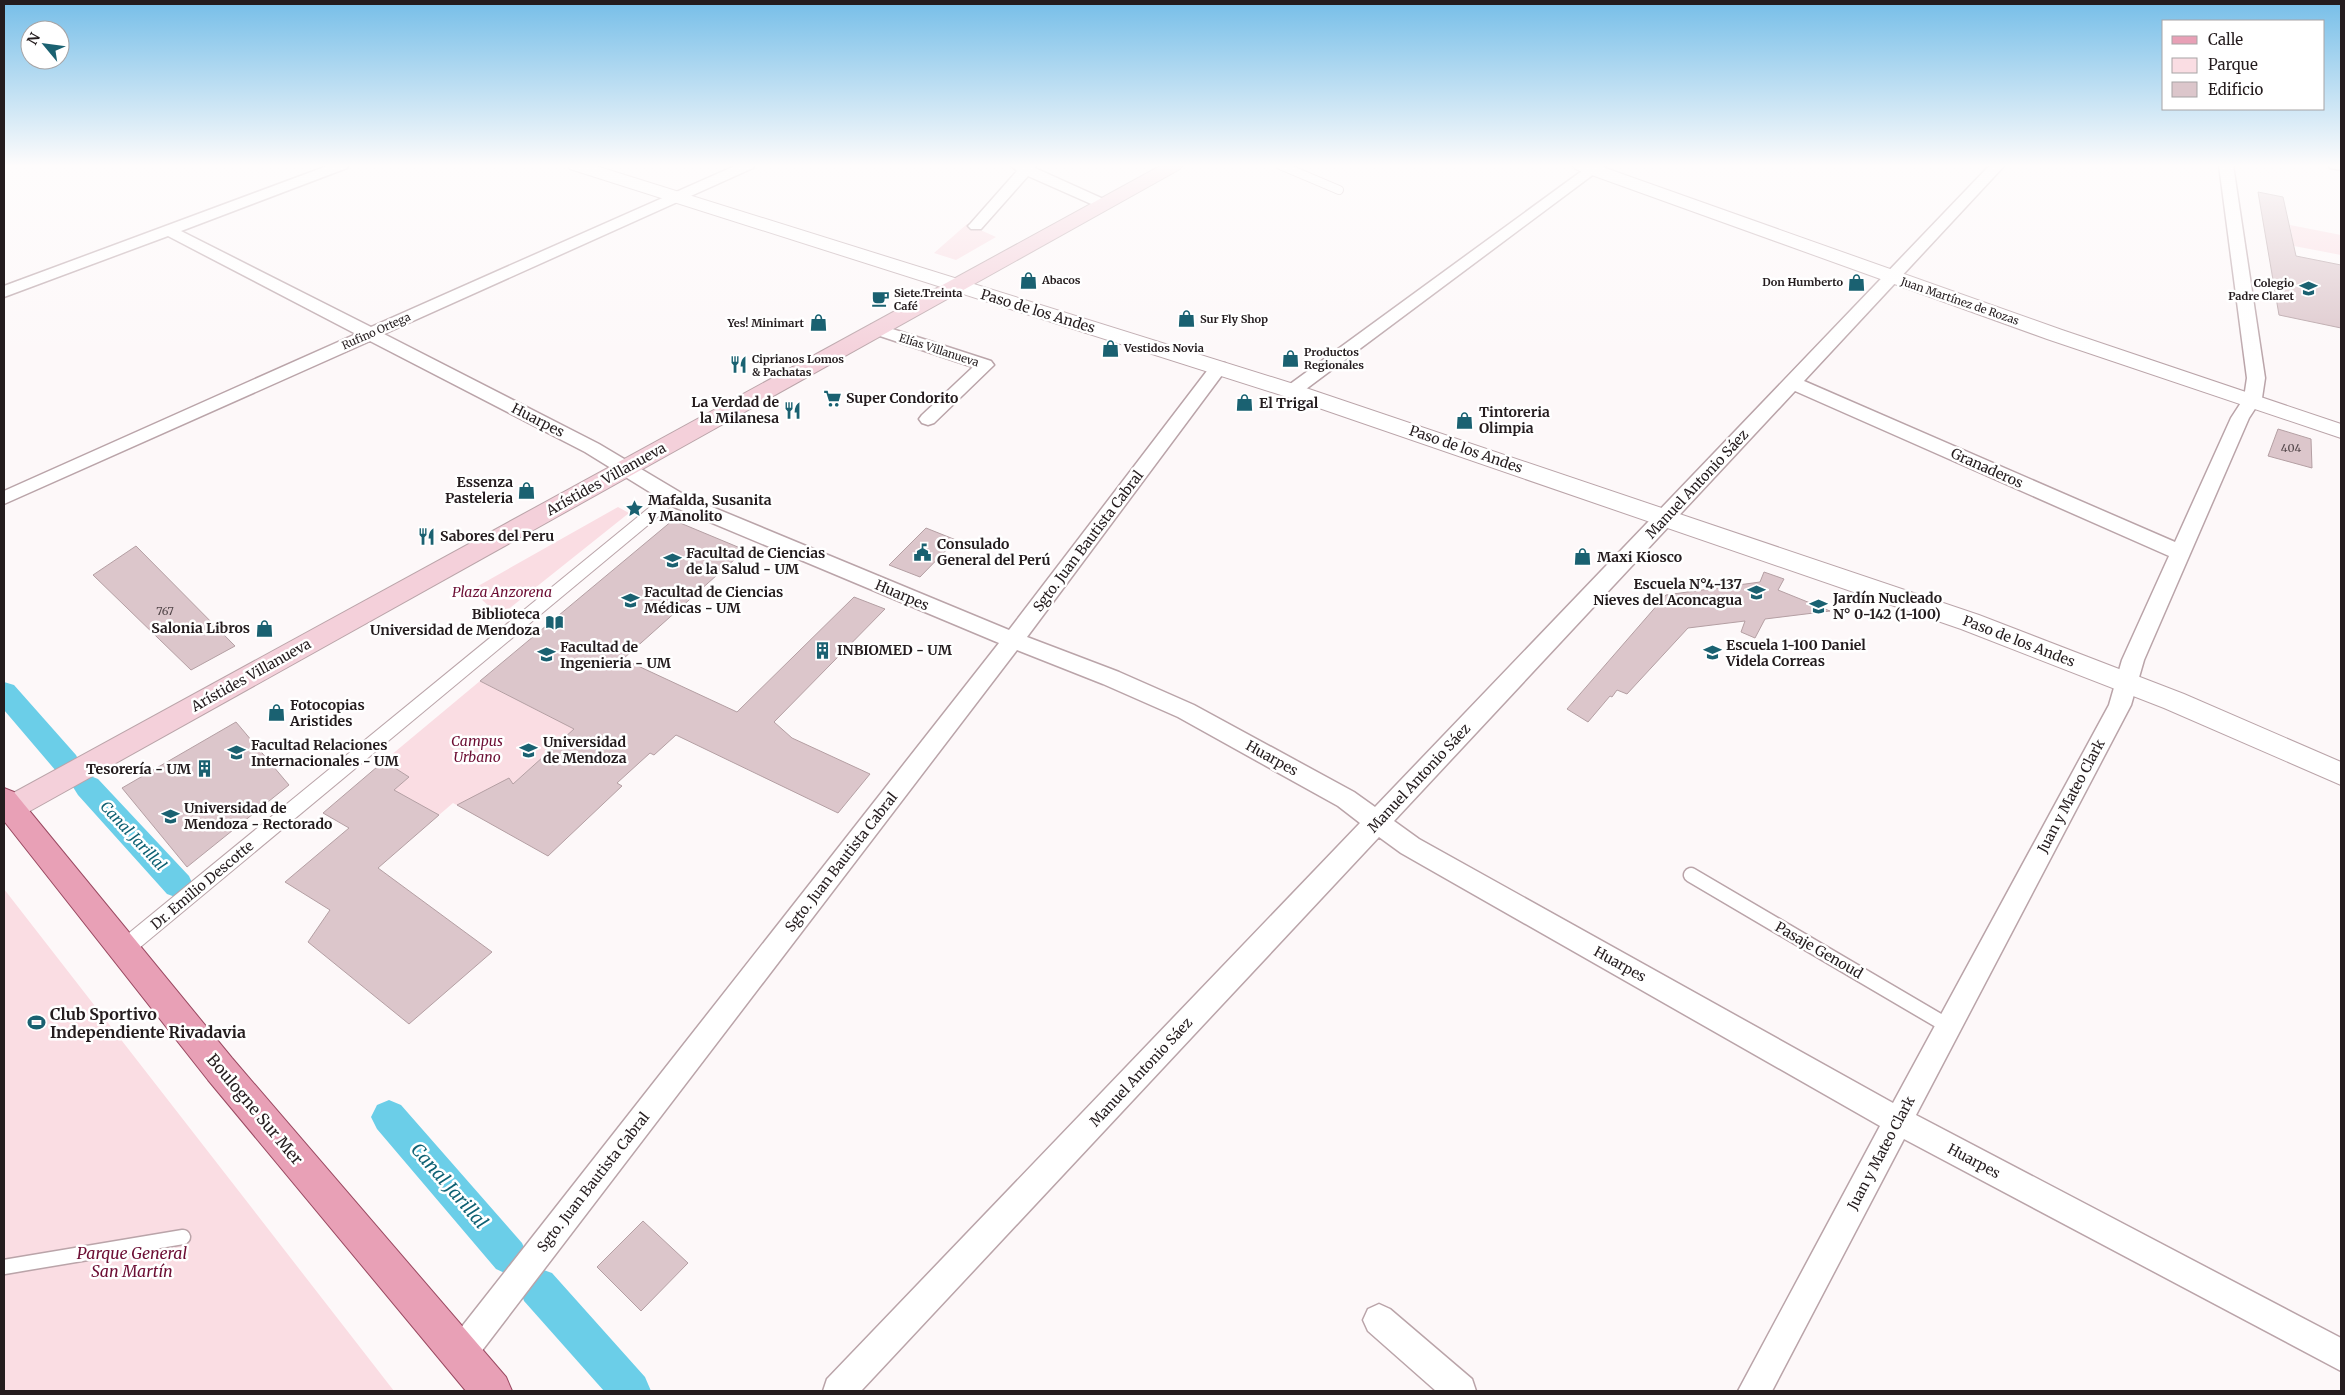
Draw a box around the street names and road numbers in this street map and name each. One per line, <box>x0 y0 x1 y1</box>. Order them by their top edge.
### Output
street label: Juan Martínez de Rozas <box>1898 274 2021 328</box>
street label: Paso de los Andes <box>979 285 1097 337</box>
street label: Rufino Ortega <box>339 310 413 352</box>
street label: Elías Villanueva <box>897 330 981 370</box>
street label: Huarpes <box>509 399 568 441</box>
street label: Paso de los Andes <box>1407 421 1525 477</box>
street label: Manuel Antonio Sáez <box>1642 425 1752 542</box>
street label: Arístides Villanueva <box>542 438 669 520</box>
street label: Granaderos <box>1948 444 2026 492</box>
street label: Sgto. Juan Bautista Cabral <box>1029 466 1147 615</box>
street label: Huarpes <box>872 576 932 614</box>
street label: Paso de los Andes <box>1960 611 2078 671</box>
street label: Arístides Villanueva <box>187 634 314 716</box>
street label: Manuel Antonio Sáez <box>1364 719 1474 836</box>
street label: Huarpes <box>1243 736 1301 780</box>
street label: Juan y Mateo Clark <box>2033 736 2109 857</box>
street label: Sgto. Juan Bautista Cabral <box>781 788 902 935</box>
street label: Dr. Emilio Descotte <box>147 837 257 933</box>
street label: Pasaje Genoud <box>1772 918 1866 983</box>
street label: Huarpes <box>1591 942 1649 986</box>
street label: Manuel Antonio Sáez <box>1086 1013 1196 1130</box>
street label: Boulogne Sur Mer <box>203 1049 307 1169</box>
street label: Juan y Mateo Clark <box>1843 1093 1919 1214</box>
street label: Sgto. Juan Bautista Cabral <box>533 1108 654 1255</box>
street label: Huarpes <box>1945 1140 2003 1182</box>

